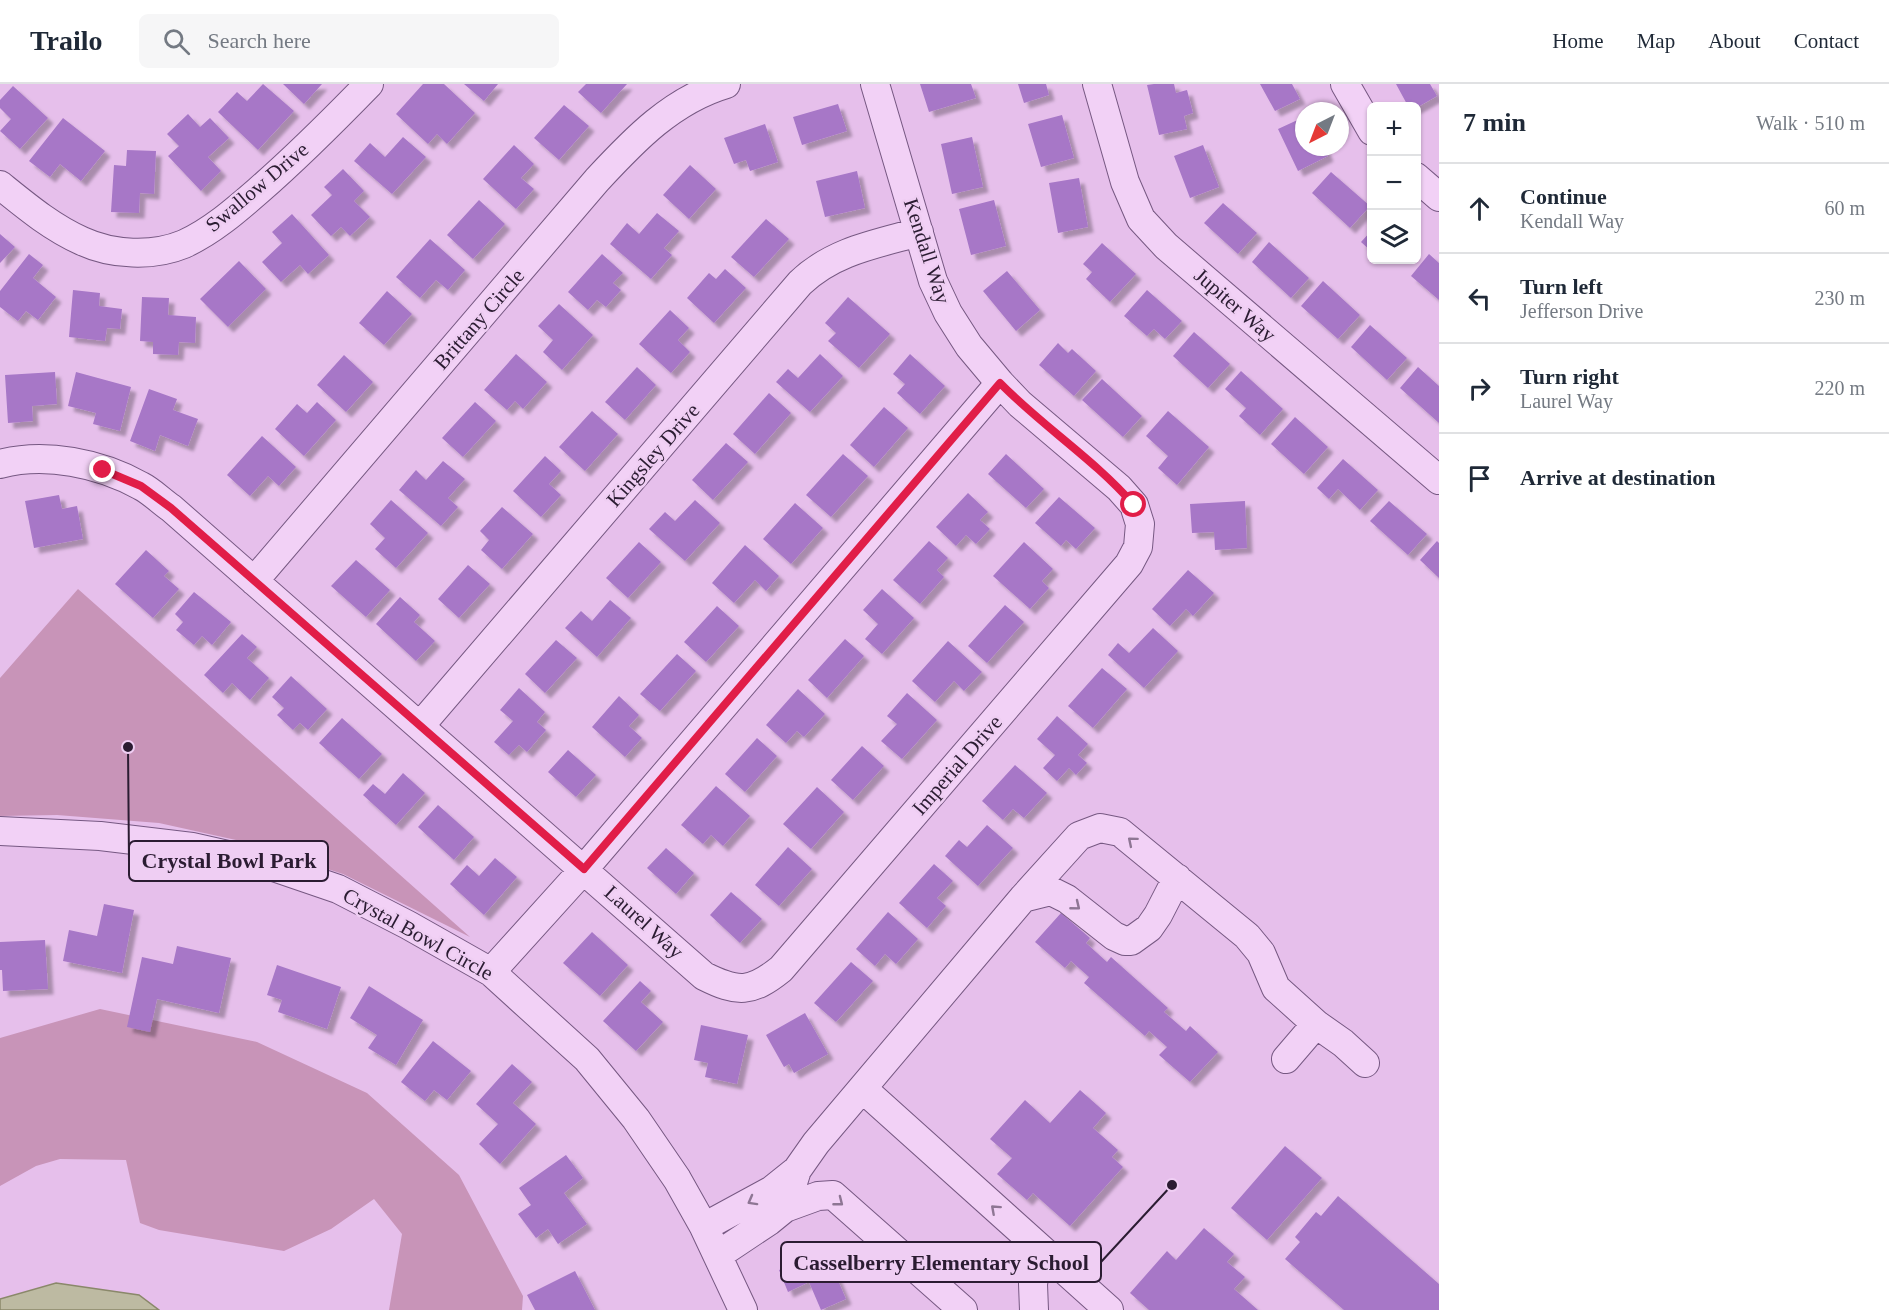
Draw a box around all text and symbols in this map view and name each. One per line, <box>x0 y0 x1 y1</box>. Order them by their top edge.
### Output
search box <box>139 14 559 68</box>
text: Trailo <box>30 25 103 56</box>
icon: search <box>160 25 193 58</box>
text: Search here <box>208 28 311 53</box>
text: Home <box>1552 29 1604 53</box>
text: Map <box>1637 29 1675 53</box>
text: About <box>1708 29 1761 53</box>
text: Contact <box>1794 29 1859 53</box>
north arrow <box>1295 102 1349 156</box>
map controls <box>1367 102 1421 264</box>
button: + <box>1367 102 1421 156</box>
text: 7 min <box>1463 108 1526 137</box>
text: Walk · 510 m <box>1756 112 1865 134</box>
street label: Swallow Drive <box>201 137 313 237</box>
button: − <box>1367 156 1421 210</box>
text: Continue <box>1520 184 1607 209</box>
icon: ahead <box>1463 192 1496 225</box>
street label: Kendall Way <box>899 195 955 307</box>
text: 60 m <box>1824 197 1865 219</box>
button: layers <box>1367 210 1421 264</box>
text: Kendall Way <box>1520 210 1624 232</box>
street label: Jupiter Way <box>1189 263 1281 347</box>
street label: Brittany Circle <box>429 264 529 374</box>
text: Turn left <box>1520 274 1603 299</box>
icon: left <box>1463 282 1496 315</box>
text: 230 m <box>1814 287 1865 309</box>
text: Jefferson Drive <box>1520 300 1643 322</box>
text: Turn right <box>1520 364 1619 389</box>
icon: right <box>1463 372 1496 405</box>
text: 220 m <box>1814 377 1865 399</box>
text: Laurel Way <box>1520 390 1613 412</box>
street label: Kingsley Drive <box>602 398 704 512</box>
route end <box>89 456 115 482</box>
icon: arrive <box>1463 462 1496 495</box>
text: Arrive at destination <box>1520 465 1716 490</box>
route start <box>1120 491 1146 517</box>
street label: Imperial Drive <box>907 710 1007 820</box>
one-way arrow <box>1128 837 1139 848</box>
callout: Crystal Bowl Park <box>129 841 328 881</box>
text: Crystal Bowl Park <box>142 848 317 873</box>
street label: Laurel Way <box>600 880 689 964</box>
street label: Crystal Bowl Circle <box>339 883 497 985</box>
one-way arrow <box>1069 899 1080 910</box>
one-way arrow <box>748 1194 759 1205</box>
one-way arrow <box>832 1194 843 1205</box>
one-way arrow <box>992 1205 1002 1216</box>
callout: Casselberry Elementary School <box>781 1242 1101 1282</box>
text: Casselberry Elementary School <box>793 1250 1089 1275</box>

